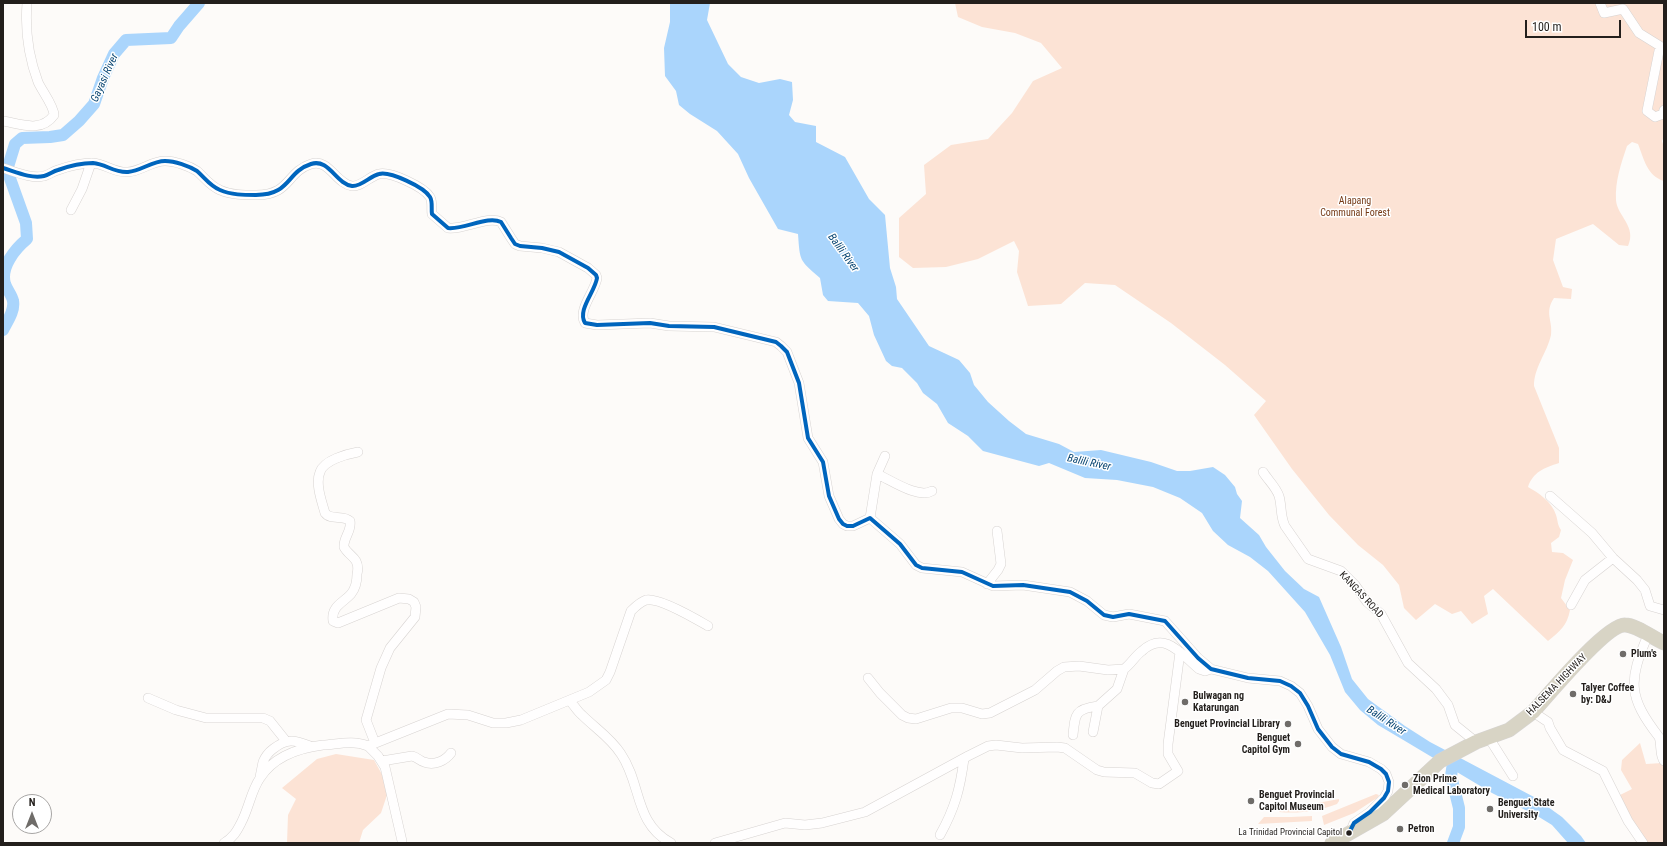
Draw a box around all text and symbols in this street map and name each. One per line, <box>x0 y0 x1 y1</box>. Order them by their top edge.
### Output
scale bar <box>1527 12 1623 38</box>
text: 100 m <box>1532 20 1562 34</box>
water label: Gayasi River <box>88 52 122 104</box>
park label: Alapang Communal Forest <box>1320 195 1390 218</box>
water label: Balili River <box>825 231 861 275</box>
water label: Balili River <box>1066 452 1112 474</box>
street label: KANGAS ROAD <box>1336 569 1386 621</box>
place label: Plum's <box>1631 648 1657 660</box>
marker: Plum's <box>1618 649 1628 659</box>
street label: HALSEMA HIGHWAY <box>1524 652 1590 718</box>
place label: Talyer Coffee by: D&J <box>1581 682 1634 706</box>
marker: Talyer Coffee by: D&J <box>1568 689 1578 699</box>
place label: Bulwagan ng Katarungan <box>1193 690 1244 714</box>
marker: Bulwagan ng Katarungan <box>1180 697 1190 707</box>
water label: Balili River <box>1364 703 1408 739</box>
place label: Benguet Provincial Library <box>1174 718 1280 730</box>
marker: Benguet Provincial Library <box>1283 719 1293 729</box>
place label: Benguet Capitol Gym <box>1242 732 1290 756</box>
marker: Benguet Capitol Gym <box>1293 739 1303 749</box>
place label: Zion Prime Medical Laboratory <box>1413 773 1490 796</box>
marker: Zion Prime Medical Laboratory <box>1400 780 1410 790</box>
place label: Benguet Provincial Capitol Museum <box>1259 789 1334 812</box>
north arrow <box>12 794 52 834</box>
text: N <box>29 796 35 809</box>
marker: Benguet Provincial Capitol Museum <box>1246 796 1256 806</box>
place label: Benguet State University <box>1498 797 1554 820</box>
marker: Benguet State University <box>1485 804 1495 814</box>
place label: Petron <box>1408 823 1435 835</box>
marker: Petron <box>1395 824 1405 834</box>
place label: La Trinidad Provincial Capitol <box>1238 828 1342 838</box>
marker: La Trinidad Provincial Capitol <box>1344 828 1354 838</box>

